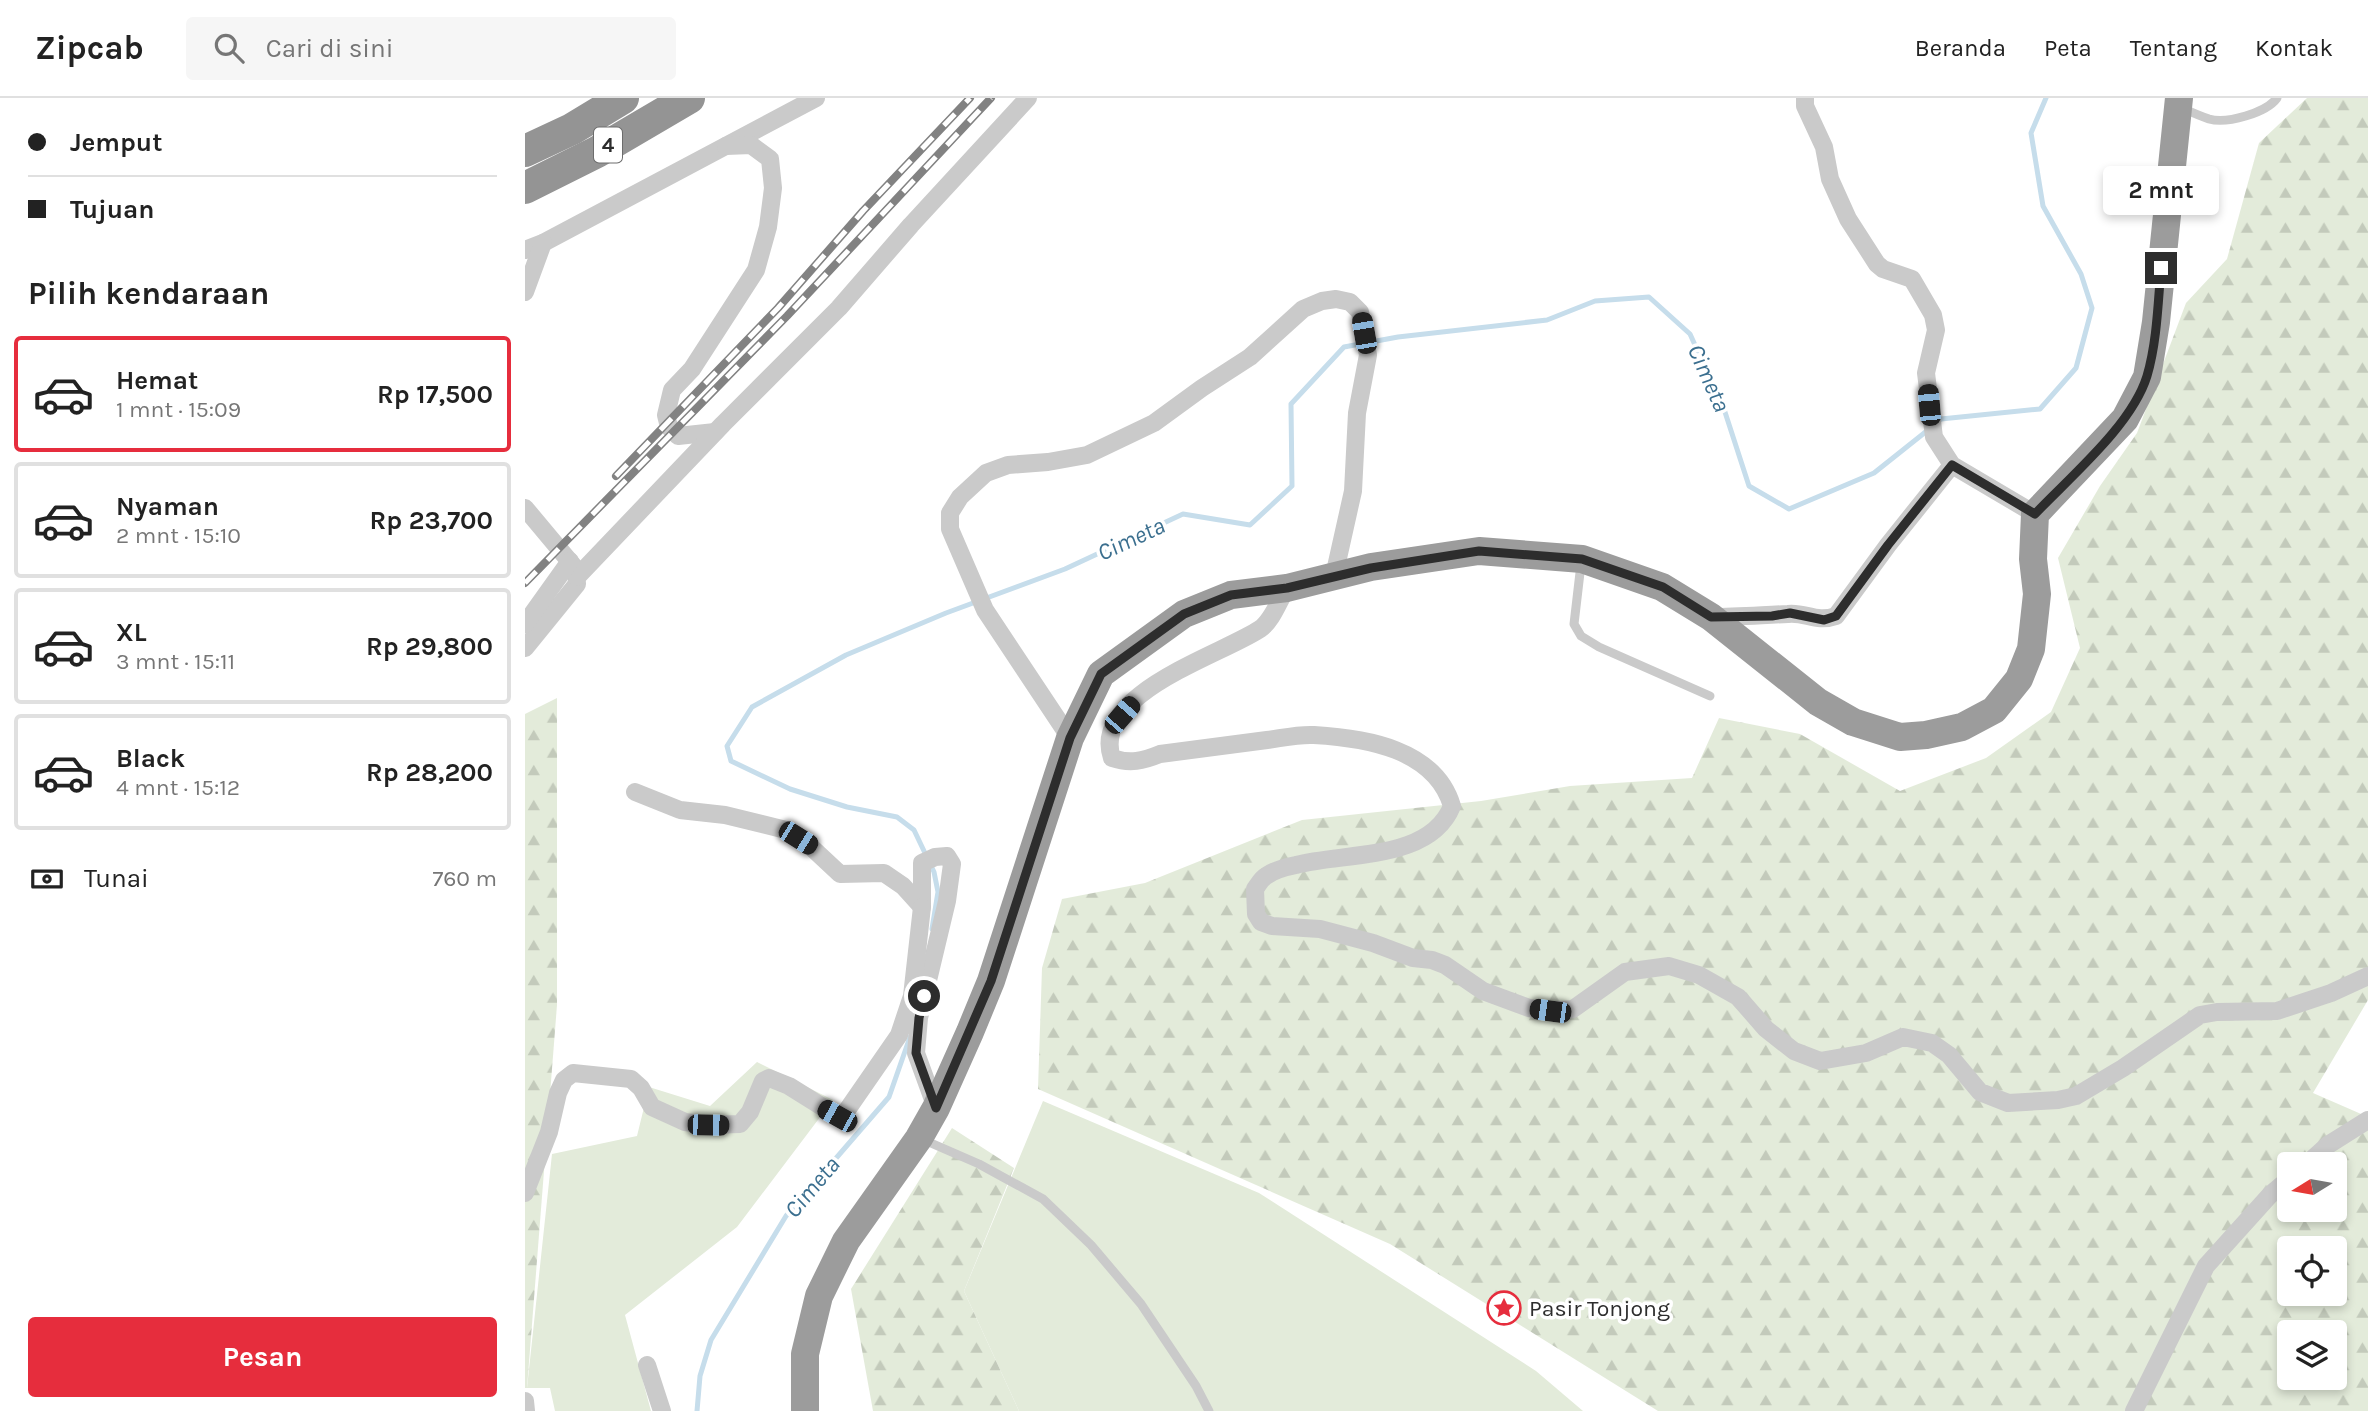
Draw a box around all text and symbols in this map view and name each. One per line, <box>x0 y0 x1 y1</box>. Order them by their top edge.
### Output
search box <box>186 17 676 80</box>
text: Zipcab <box>35 29 144 67</box>
icon: search <box>210 29 248 67</box>
text: Cari di sini <box>266 33 394 64</box>
text: Beranda <box>1915 34 2006 62</box>
text: Peta <box>2044 34 2092 62</box>
text: Tentang <box>2130 34 2217 62</box>
text: Kontak <box>2255 34 2333 62</box>
text: Jemput <box>70 127 162 158</box>
road number: 4 <box>594 128 622 162</box>
callout: 2 mnt <box>2103 166 2219 216</box>
text: 2 mnt <box>2129 177 2193 204</box>
text: Tujuan <box>70 194 154 225</box>
route end <box>2145 252 2177 284</box>
text: Pilih kendaraan <box>28 275 269 312</box>
car <box>1351 310 1378 356</box>
water label: Cimeta <box>1682 340 1736 416</box>
icon: car <box>32 363 95 426</box>
text: Hemat <box>116 365 198 396</box>
text: Rp 17,500 <box>377 379 493 410</box>
car <box>1917 383 1942 427</box>
text: 1 mnt · 15:09 <box>116 396 241 423</box>
icon: car <box>32 489 95 552</box>
text: Nyaman <box>116 491 219 522</box>
text: Rp 23,700 <box>370 505 493 536</box>
water label: Cimeta <box>1093 511 1169 567</box>
text: 2 mnt · 15:10 <box>116 522 241 549</box>
icon: car <box>32 615 95 678</box>
text: XL <box>116 617 147 648</box>
text: Rp 29,800 <box>366 631 493 662</box>
text: 3 mnt · 15:11 <box>116 648 235 675</box>
car <box>1101 692 1144 738</box>
icon: car <box>32 741 95 804</box>
text: Black <box>116 743 185 774</box>
text: Rp 28,200 <box>366 757 493 788</box>
text: 4 mnt · 15:12 <box>116 774 240 801</box>
car <box>775 818 822 858</box>
icon: cash <box>28 860 66 898</box>
text: Tunai <box>84 863 149 894</box>
text: 760 m <box>432 865 497 892</box>
route start <box>908 980 940 1012</box>
car <box>1528 998 1573 1024</box>
car <box>814 1097 861 1135</box>
car <box>687 1114 730 1136</box>
water label: Cimeta <box>778 1151 846 1223</box>
north arrow <box>2277 1152 2347 1222</box>
map controls <box>2277 1152 2347 1390</box>
button: locate <box>2277 1236 2347 1306</box>
place icon: Pasir Tonjong <box>1485 1289 1523 1327</box>
place label: Pasir Tonjong <box>1529 1295 1670 1322</box>
button: Pesan <box>28 1317 497 1397</box>
button: layers <box>2277 1320 2347 1390</box>

